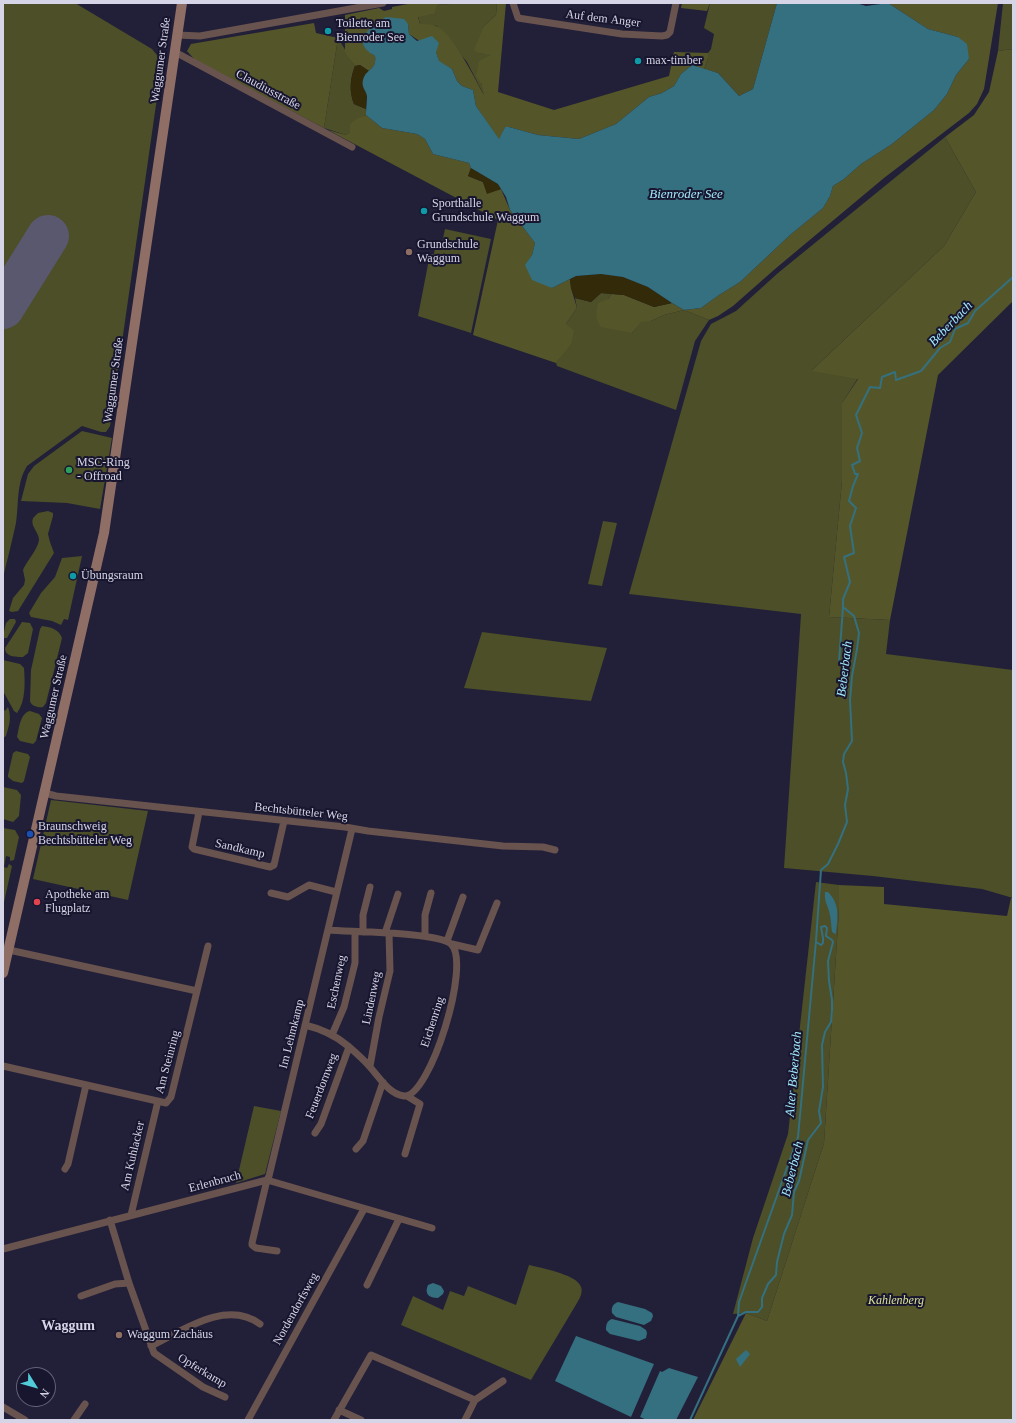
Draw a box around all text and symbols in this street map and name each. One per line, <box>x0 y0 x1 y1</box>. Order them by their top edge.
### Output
street label: Auf dem Anger <box>565 7 641 31</box>
street label: Waggumer Straße <box>148 16 174 104</box>
place label: Toilette am Bienroder See <box>336 17 404 45</box>
marker: Toilette am Bienroder See <box>323 26 333 36</box>
place label: max-timber <box>646 54 702 68</box>
marker: max-timber <box>633 56 643 66</box>
street label: Claudiusstraße <box>233 67 303 113</box>
water label: Bienroder See <box>649 187 723 203</box>
place label: Sporthalle Grundschule Waggum <box>432 197 539 225</box>
marker: Sporthalle Grundschule Waggum <box>419 206 429 216</box>
place label: Grundschule Waggum <box>417 238 478 266</box>
marker: Grundschule Waggum <box>404 247 414 257</box>
water label: Beberbach <box>926 298 976 350</box>
street label: Waggumer Straße <box>101 336 127 424</box>
place label: MSC-Ring - Offroad <box>77 456 130 484</box>
marker: MSC-Ring - Offroad <box>64 465 74 475</box>
place label: Übungsraum <box>81 569 143 583</box>
marker: Übungsraum <box>68 571 78 581</box>
water label: Beberbach <box>834 640 856 698</box>
street label: Waggumer Straße <box>37 653 71 741</box>
street label: Bechtsbütteler Weg <box>254 800 348 824</box>
place label: Braunschweig Bechtsbütteler Weg <box>38 820 132 848</box>
marker: Braunschweig Bechtsbütteler Weg <box>25 829 35 839</box>
street label: Sandkamp <box>214 836 266 862</box>
place label: Apotheke am Flugplatz <box>45 888 109 916</box>
marker: Apotheke am Flugplatz <box>32 897 42 907</box>
street label: Eschenweg <box>324 954 350 1010</box>
street label: Lindenweg <box>359 970 385 1026</box>
street label: Eichenring <box>418 995 448 1049</box>
street label: Im Lehmkamp <box>276 998 308 1070</box>
street label: Am Steinring <box>153 1029 183 1095</box>
water label: Alter Beberbach <box>783 1031 805 1117</box>
street label: Feuerdornweg <box>303 1051 341 1121</box>
street label: Am Kuhlacker <box>118 1120 148 1192</box>
water label: Beberbach <box>779 1140 807 1198</box>
street label: Erlenbruch <box>187 1168 243 1196</box>
street label: Nordendorfsweg <box>270 1270 322 1348</box>
park label: Kahlenberg <box>868 1294 924 1308</box>
district label: Waggum <box>41 1318 95 1334</box>
place label: Waggum Zachäus <box>127 1328 213 1342</box>
marker: Waggum Zachäus <box>114 1330 124 1340</box>
street label: Opferkamp <box>175 1351 229 1391</box>
north arrow <box>16 1367 56 1407</box>
text: N <box>38 1387 52 1400</box>

